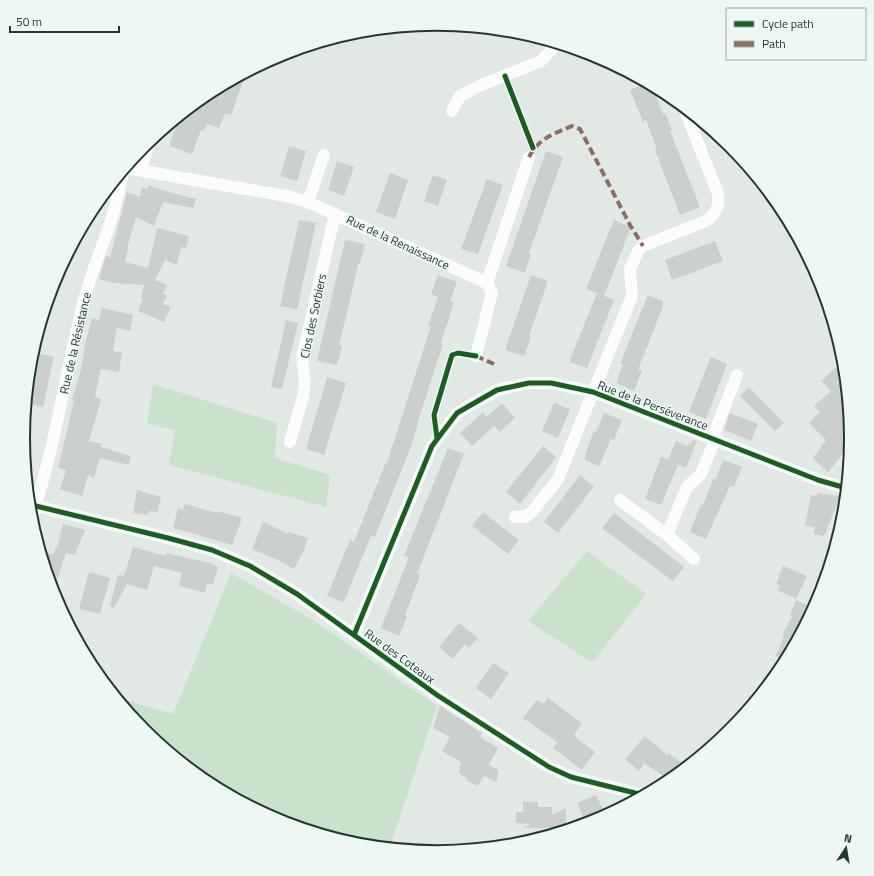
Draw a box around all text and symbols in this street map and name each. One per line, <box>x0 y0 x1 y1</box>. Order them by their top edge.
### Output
scale bar <box>10 8 119 34</box>
legend <box>726 8 866 60</box>
text: 50 m <box>16 12 42 31</box>
text: Cycle path <box>762 14 814 33</box>
text: Path <box>762 34 786 53</box>
street label: Rue de la Renaissance <box>343 210 453 274</box>
street label: Clos des Sorbiers <box>295 271 331 360</box>
street label: Rue de la Résistance <box>54 290 96 396</box>
street label: Rue de la Perséverance <box>595 375 711 435</box>
street label: Rue des Coteaux <box>361 624 440 689</box>
north arrow <box>826 828 866 868</box>
text: N <box>843 830 853 847</box>

